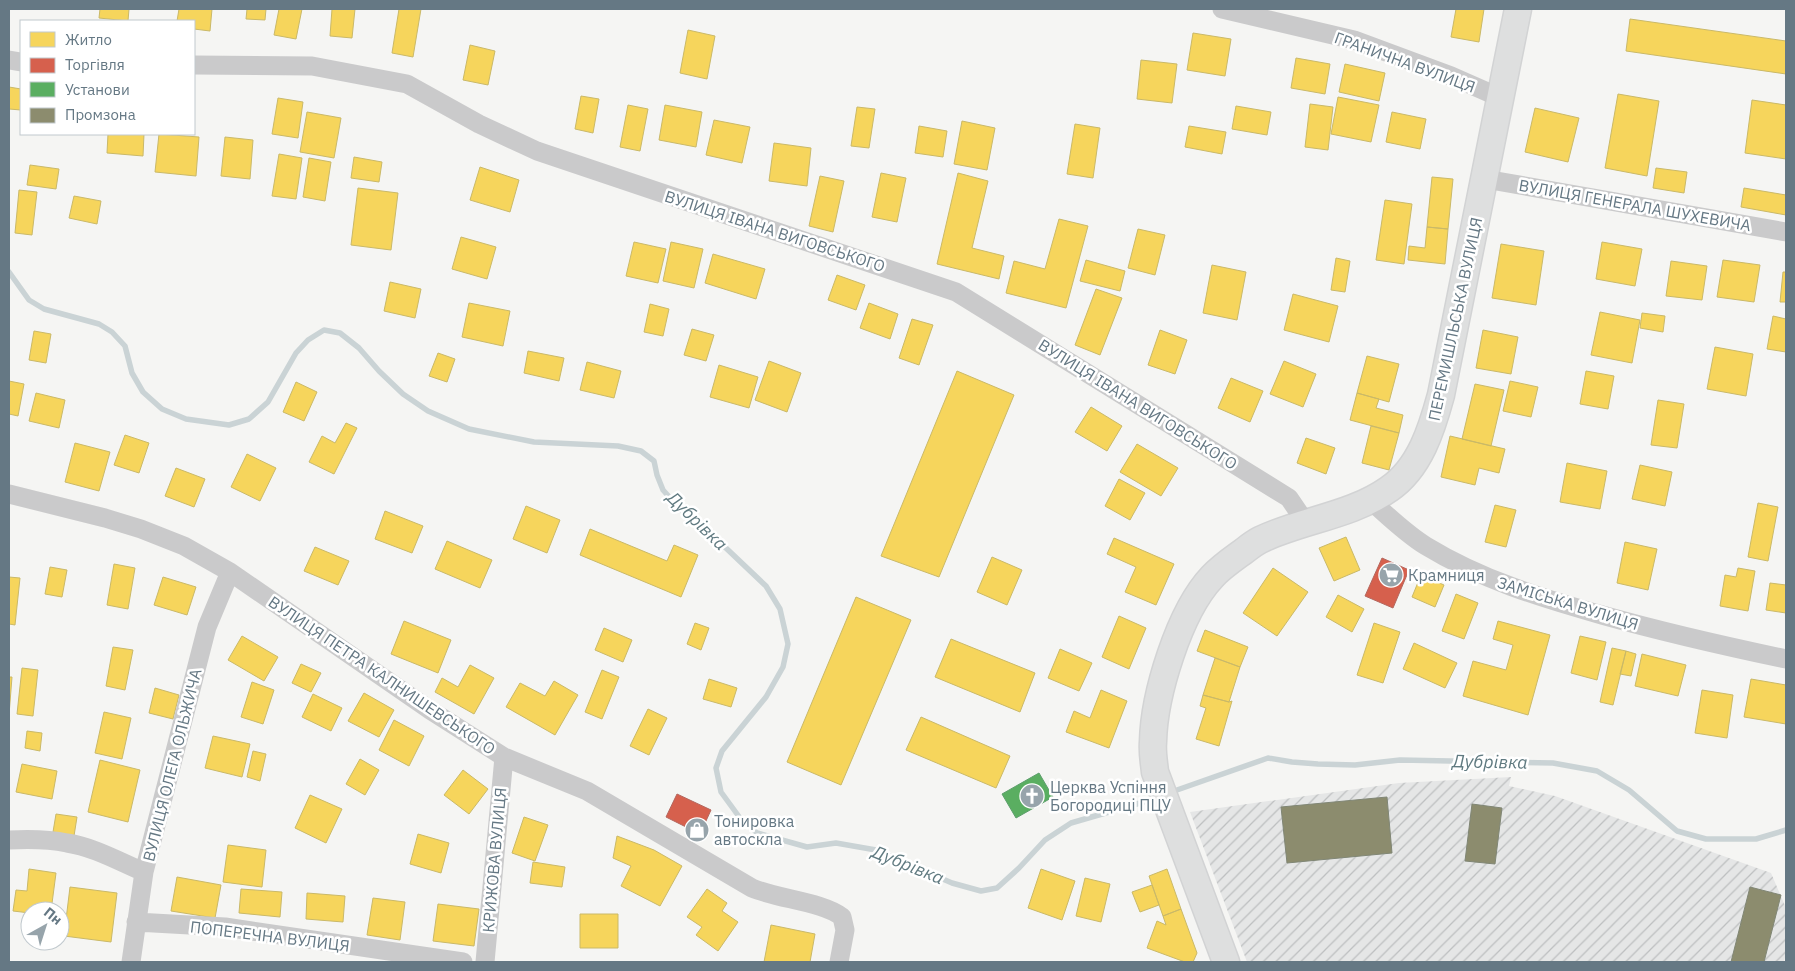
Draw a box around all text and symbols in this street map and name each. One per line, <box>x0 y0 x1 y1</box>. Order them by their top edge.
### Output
legend <box>20 20 195 135</box>
street label: ГРАНИЧНА ВУЛИЦЯ <box>1332 27 1478 97</box>
text: Житло <box>65 30 112 49</box>
text: Торгівля <box>65 55 125 74</box>
text: Установи <box>65 80 130 99</box>
text: Промзона <box>65 105 136 124</box>
street label: ВУЛИЦЯ ГЕНЕРАЛА ШУХЕВИЧА <box>1517 175 1753 235</box>
street label: ВУЛИЦЯ ІВАНА ВИГОВСЬКОГО <box>662 186 888 276</box>
street label: ПЕРЕМИШЛЬСЬКА ВУЛИЦЯ <box>1424 215 1486 423</box>
street label: ВУЛИЦЯ ІВАНА ВИГОВСЬКОГО <box>1035 334 1241 474</box>
water label: Дубрівка <box>661 485 732 555</box>
supermarket icon: Крамниця <box>1378 562 1404 588</box>
place label: Крамниця <box>1408 565 1485 585</box>
street label: ЗАМІСЬКА ВУЛИЦЯ <box>1495 572 1641 634</box>
street label: ВУЛИЦЯ ПЕТРА КАЛНИШЕВСЬКОГО <box>265 591 499 759</box>
street label: ВУЛИЦЯ ОЛЕГА ОЛЬЖИЧА <box>138 666 206 864</box>
water label: Дубрівка <box>1450 749 1528 774</box>
place label: Церква Успіння Богородиці ПЦУ <box>1050 777 1172 815</box>
church icon: Церква Успіння Богородиці ПЦУ <box>1019 783 1045 809</box>
street label: КРИЖОВА ВУЛИЦЯ <box>478 787 510 933</box>
place label: Тонировка автоскла <box>714 811 795 849</box>
shop icon: Тонировка автоскла <box>684 817 710 843</box>
water label: Дубрівка <box>867 839 947 889</box>
north arrow <box>20 901 70 951</box>
text: Пн <box>40 903 66 929</box>
street label: ПОПЕРЕЧНА ВУЛИЦЯ <box>189 916 351 956</box>

